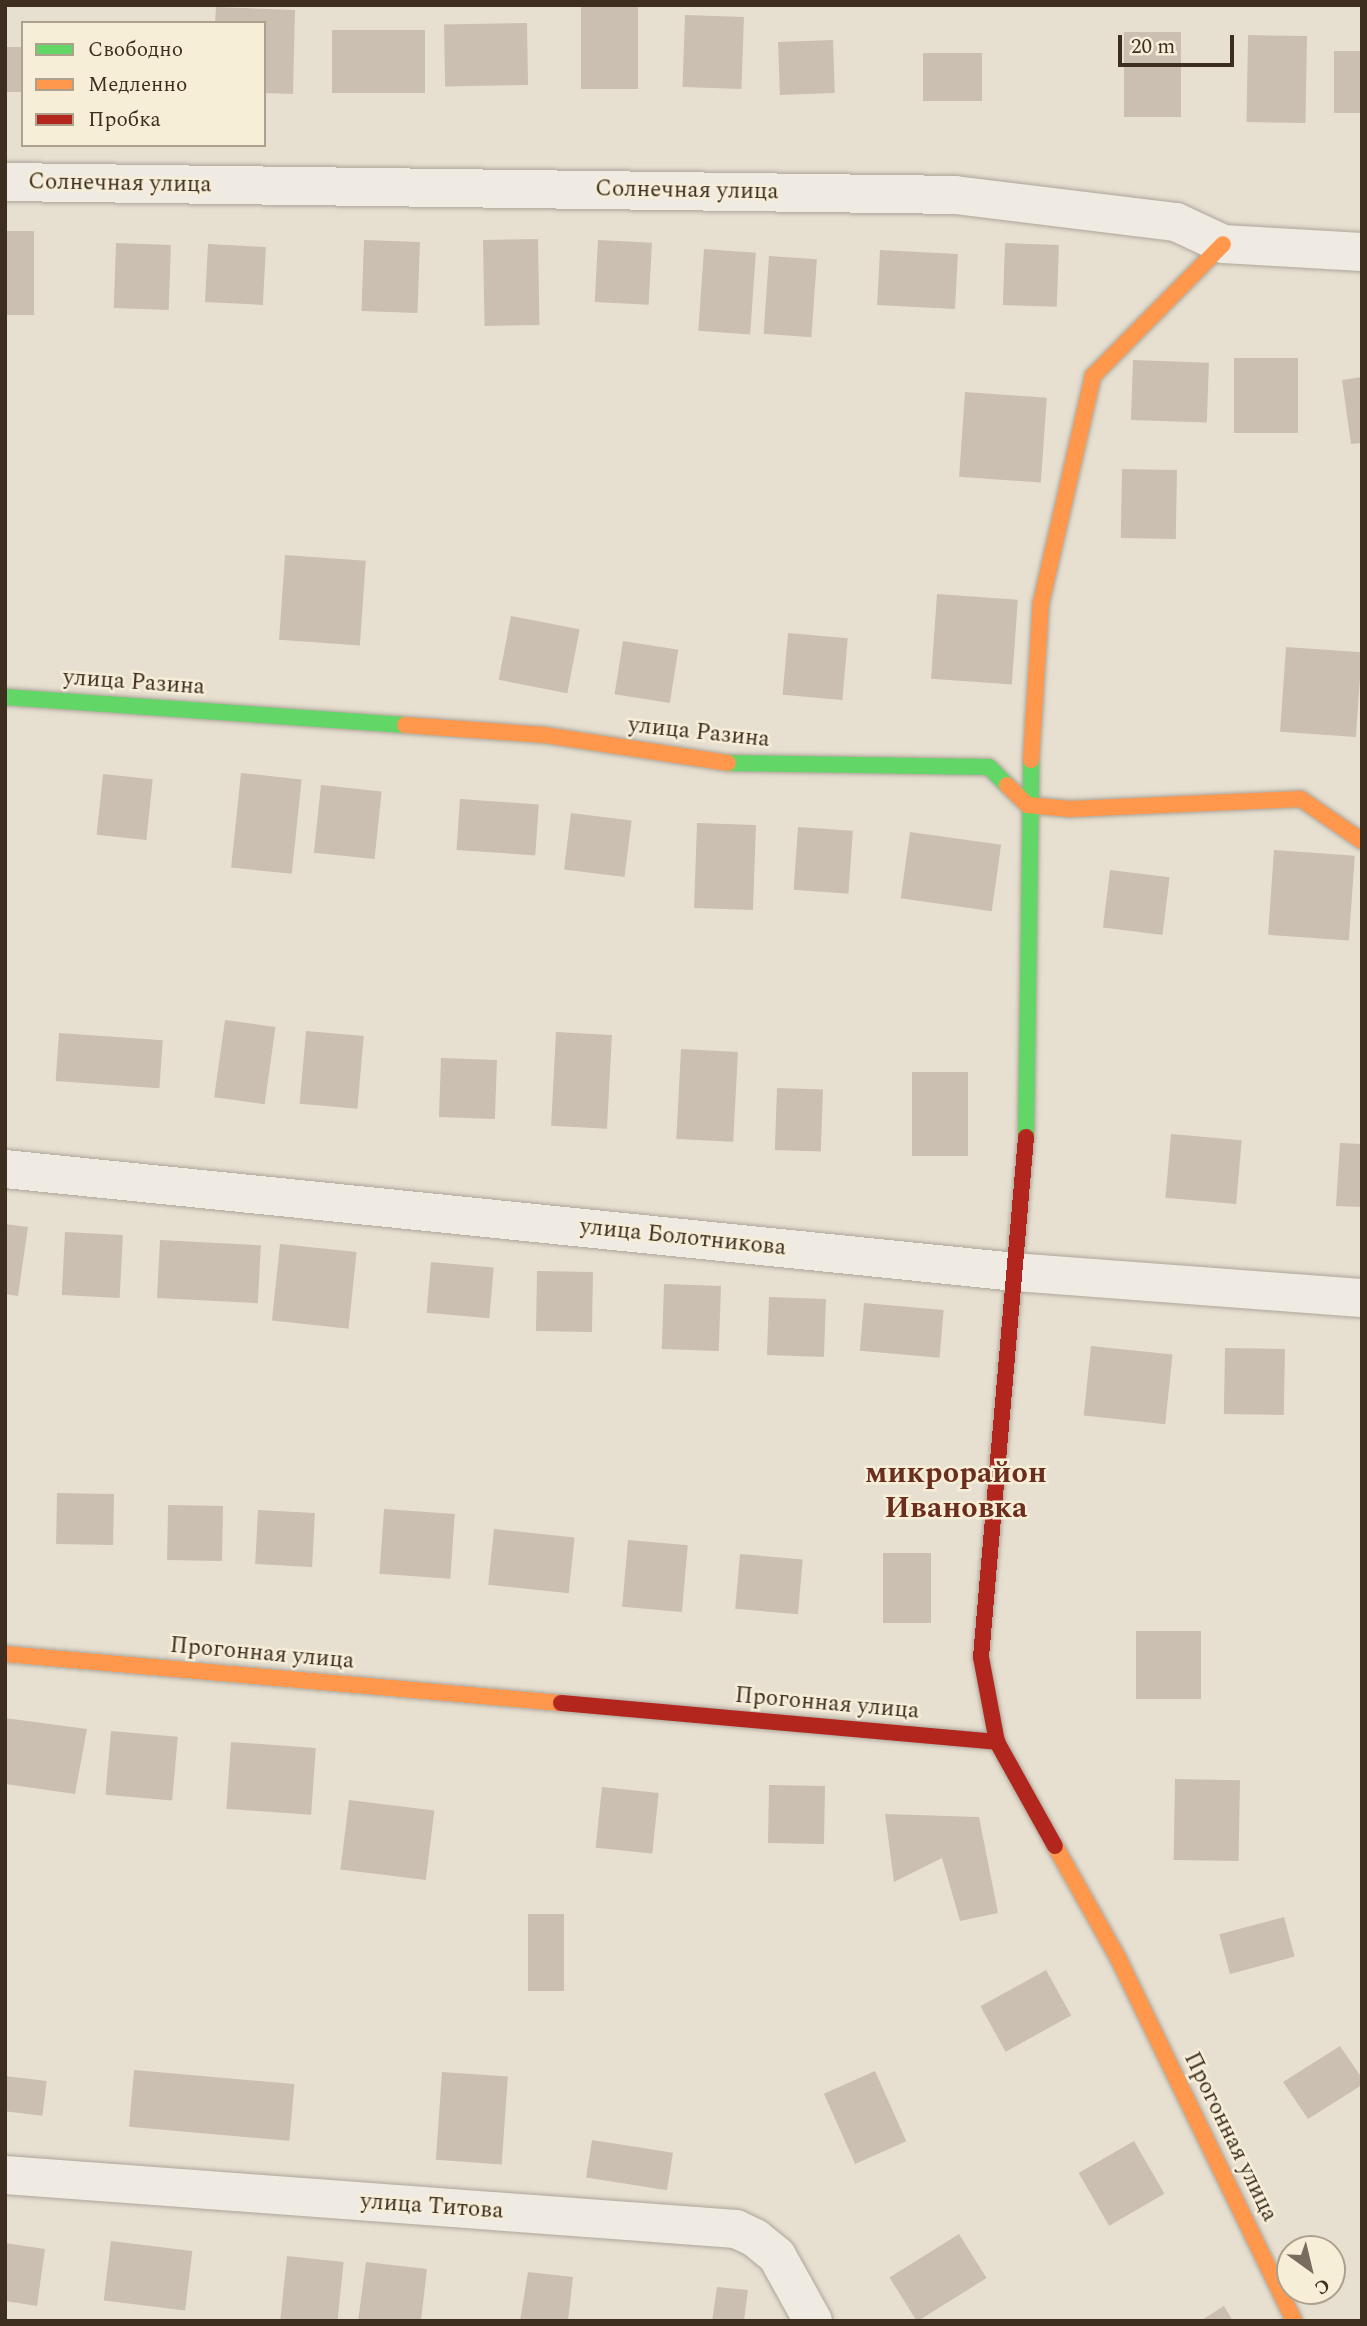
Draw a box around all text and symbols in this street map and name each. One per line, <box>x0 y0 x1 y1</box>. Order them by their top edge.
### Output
legend <box>21 21 266 147</box>
scale bar <box>1122 21 1238 65</box>
text: 20 m <box>1131 31 1175 63</box>
text: Свободно <box>88 34 183 66</box>
text: Медленно <box>88 69 187 101</box>
text: Пробка <box>88 104 161 136</box>
street label: Солнечная улица <box>28 169 212 199</box>
street label: Солнечная улица <box>595 176 779 206</box>
street label: улица Разина <box>62 664 206 702</box>
street label: улица Разина <box>627 712 771 754</box>
street label: улица Болотникова <box>578 1213 788 1263</box>
district label: микрорайон Ивановка <box>865 1455 1047 1526</box>
street label: Прогонная улица <box>169 1632 355 1676</box>
street label: Прогонная улица <box>734 1682 920 1726</box>
street label: Прогонная улица <box>1177 2048 1283 2226</box>
street label: улица Титова <box>359 2188 505 2226</box>
north arrow <box>1276 2235 1346 2305</box>
text: С <box>1308 2270 1336 2302</box>

